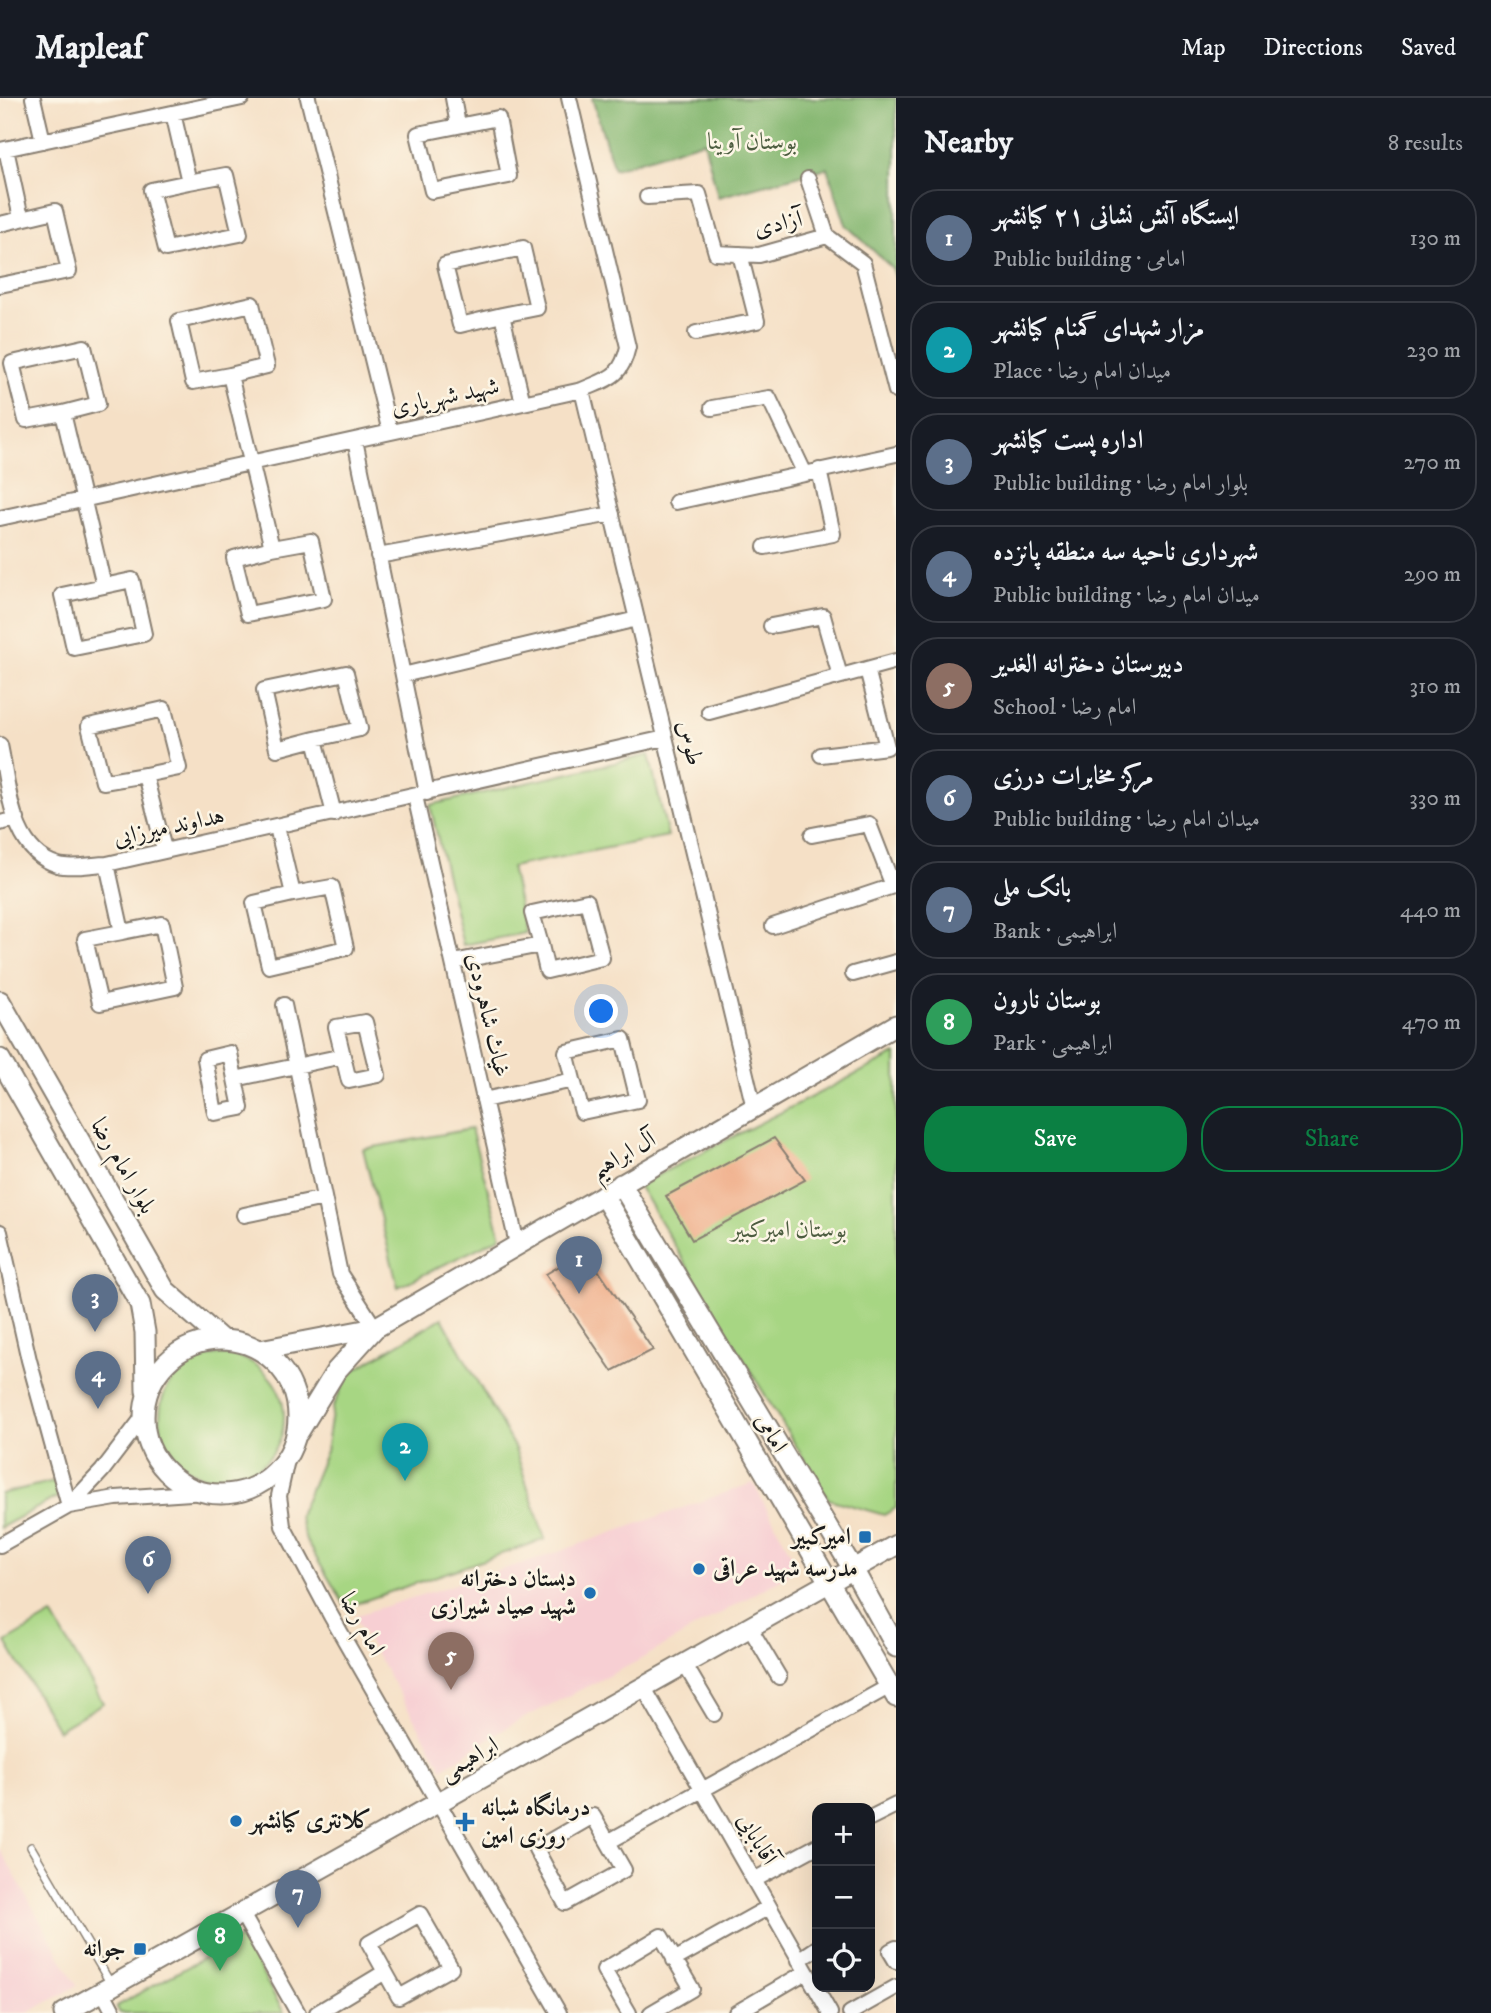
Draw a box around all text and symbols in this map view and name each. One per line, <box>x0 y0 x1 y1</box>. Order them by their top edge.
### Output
text: Mapleaf <box>35 28 144 69</box>
text: Map <box>1181 33 1226 63</box>
text: Directions <box>1264 33 1363 63</box>
text: Saved <box>1401 33 1456 63</box>
text: Nearby <box>924 125 1013 162</box>
park label: بوستان آوینا <box>707 127 797 157</box>
text: 8 results <box>1388 129 1463 158</box>
text: ایستگاه آتش نشانی ۲۱ کیانشهر <box>993 200 1239 233</box>
street label: آزادی <box>751 203 808 244</box>
text: 1 <box>945 224 953 253</box>
text: 130 m <box>1409 224 1461 253</box>
text: Public building · امامی <box>993 245 1186 274</box>
text: مزار شهدای گمنام کیانشهر <box>993 312 1204 345</box>
text: 2 <box>943 336 955 365</box>
text: 230 m <box>1407 336 1461 365</box>
text: Place · میدان امام رضا <box>993 357 1171 386</box>
street label: شهید شهریاری <box>388 371 502 423</box>
text: اداره پست کیانشهر <box>993 424 1143 457</box>
text: 3 <box>945 448 953 477</box>
text: 270 m <box>1404 448 1461 477</box>
text: Public building · بلوار امام رضا <box>993 469 1248 498</box>
text: شهرداری ناحیه سه منطقه پانزده <box>993 536 1258 569</box>
text: 4 <box>942 560 956 589</box>
text: 290 m <box>1404 560 1461 589</box>
text: Public building · میدان امام رضا <box>993 581 1260 610</box>
text: دبیرستان دخترانه الغدیر <box>993 648 1184 681</box>
text: 5 <box>943 672 955 701</box>
text: 310 m <box>1409 672 1461 701</box>
text: School · امام رضا <box>993 693 1137 722</box>
street label: طوس <box>670 717 710 769</box>
text: مرکز مخابرات درزی <box>993 760 1153 793</box>
text: 6 <box>943 784 955 813</box>
text: 330 m <box>1409 784 1461 813</box>
street label: هداوند میرزایی <box>111 801 227 853</box>
text: Public building · میدان امام رضا <box>993 805 1260 834</box>
text: بانک ملی <box>993 872 1071 905</box>
text: 7 <box>943 896 955 925</box>
text: 440 m <box>1400 896 1461 925</box>
text: Bank · ابراهیمی <box>993 917 1117 946</box>
street label: غیاث شاهرودی <box>459 950 517 1080</box>
text: بوستان نارون <box>993 984 1101 1017</box>
your location <box>584 994 618 1028</box>
text: 8 <box>943 1008 955 1037</box>
text: 470 m <box>1402 1008 1461 1037</box>
text: Park · ابراهیمی <box>993 1029 1112 1058</box>
button: Save <box>924 1106 1187 1172</box>
button: Share <box>1201 1106 1463 1172</box>
street label: بلوار امام رضا <box>79 1113 163 1222</box>
street label: آل ابراهیم <box>585 1123 668 1193</box>
park label: بوستان امیرکبیر <box>728 1215 847 1245</box>
pin: 1 <box>556 1236 602 1294</box>
pin: 3 <box>72 1274 118 1332</box>
pin: 4 <box>75 1351 121 1409</box>
street label: امامی <box>748 1408 794 1458</box>
pin: 2 <box>382 1423 428 1481</box>
place label: امیرکبیر <box>789 1522 851 1552</box>
marker: امیرکبیر <box>857 1529 873 1545</box>
pin: 6 <box>125 1536 171 1594</box>
place label: مدرسه شهید عراقی <box>712 1554 858 1585</box>
marker: مدرسه شهید عراقی <box>691 1561 707 1577</box>
place label: دبستان دخترانه شهید صیاد شیرازی <box>430 1564 576 1622</box>
marker: دبستان دخترانه شهید صیاد شیرازی <box>582 1585 598 1601</box>
street label: امام رضا <box>328 1587 392 1663</box>
pin: 5 <box>428 1632 474 1690</box>
street label: ابراهیمی <box>434 1730 505 1789</box>
place label: درمانگاه شبانه روزی امین <box>481 1791 591 1851</box>
map controls <box>812 1803 875 1992</box>
button: + <box>812 1803 875 1866</box>
place label: کلانتری کیانشهر <box>247 1806 372 1836</box>
street label: آقابابایی <box>730 1807 785 1873</box>
marker: درمانگاه شبانه روزی امین <box>455 1812 475 1832</box>
marker: کلانتری کیانشهر <box>228 1813 244 1829</box>
button: − <box>812 1866 875 1929</box>
pin: 7 <box>275 1870 321 1928</box>
pin: 8 <box>197 1913 243 1971</box>
button: locate <box>812 1929 875 1992</box>
place label: جوانه <box>83 1934 126 1964</box>
marker: جوانه <box>132 1941 148 1957</box>

